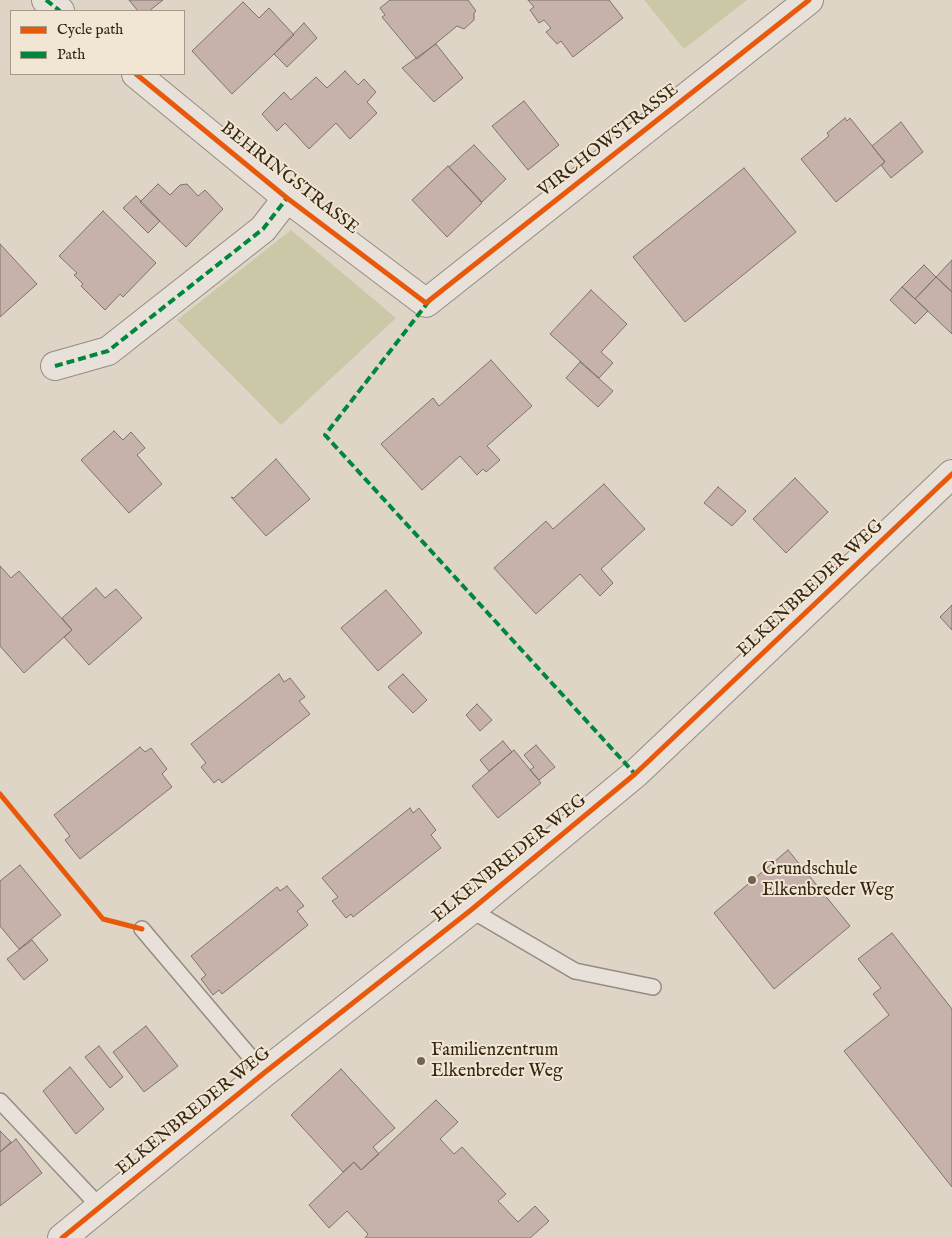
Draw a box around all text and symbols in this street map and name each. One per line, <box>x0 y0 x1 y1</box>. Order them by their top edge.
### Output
legend <box>10 10 185 75</box>
text: Cycle path <box>57 20 123 39</box>
text: Path <box>57 45 85 64</box>
street label: VIRCHOWSTRASSE <box>535 80 683 202</box>
street label: BEHRINGSTRASSE <box>215 118 363 240</box>
street label: ELKENBREDER WEG <box>733 516 889 662</box>
street label: ELKENBREDER WEG <box>429 790 591 928</box>
place label: Grundschule Elkenbreder Weg <box>762 859 894 902</box>
marker: Grundschule Elkenbreder Weg <box>746 874 758 886</box>
place label: Familienzentrum Elkenbreder Weg <box>431 1040 563 1082</box>
street label: ELKENBREDER WEG <box>113 1043 275 1181</box>
marker: Familienzentrum Elkenbreder Weg <box>415 1055 427 1067</box>

